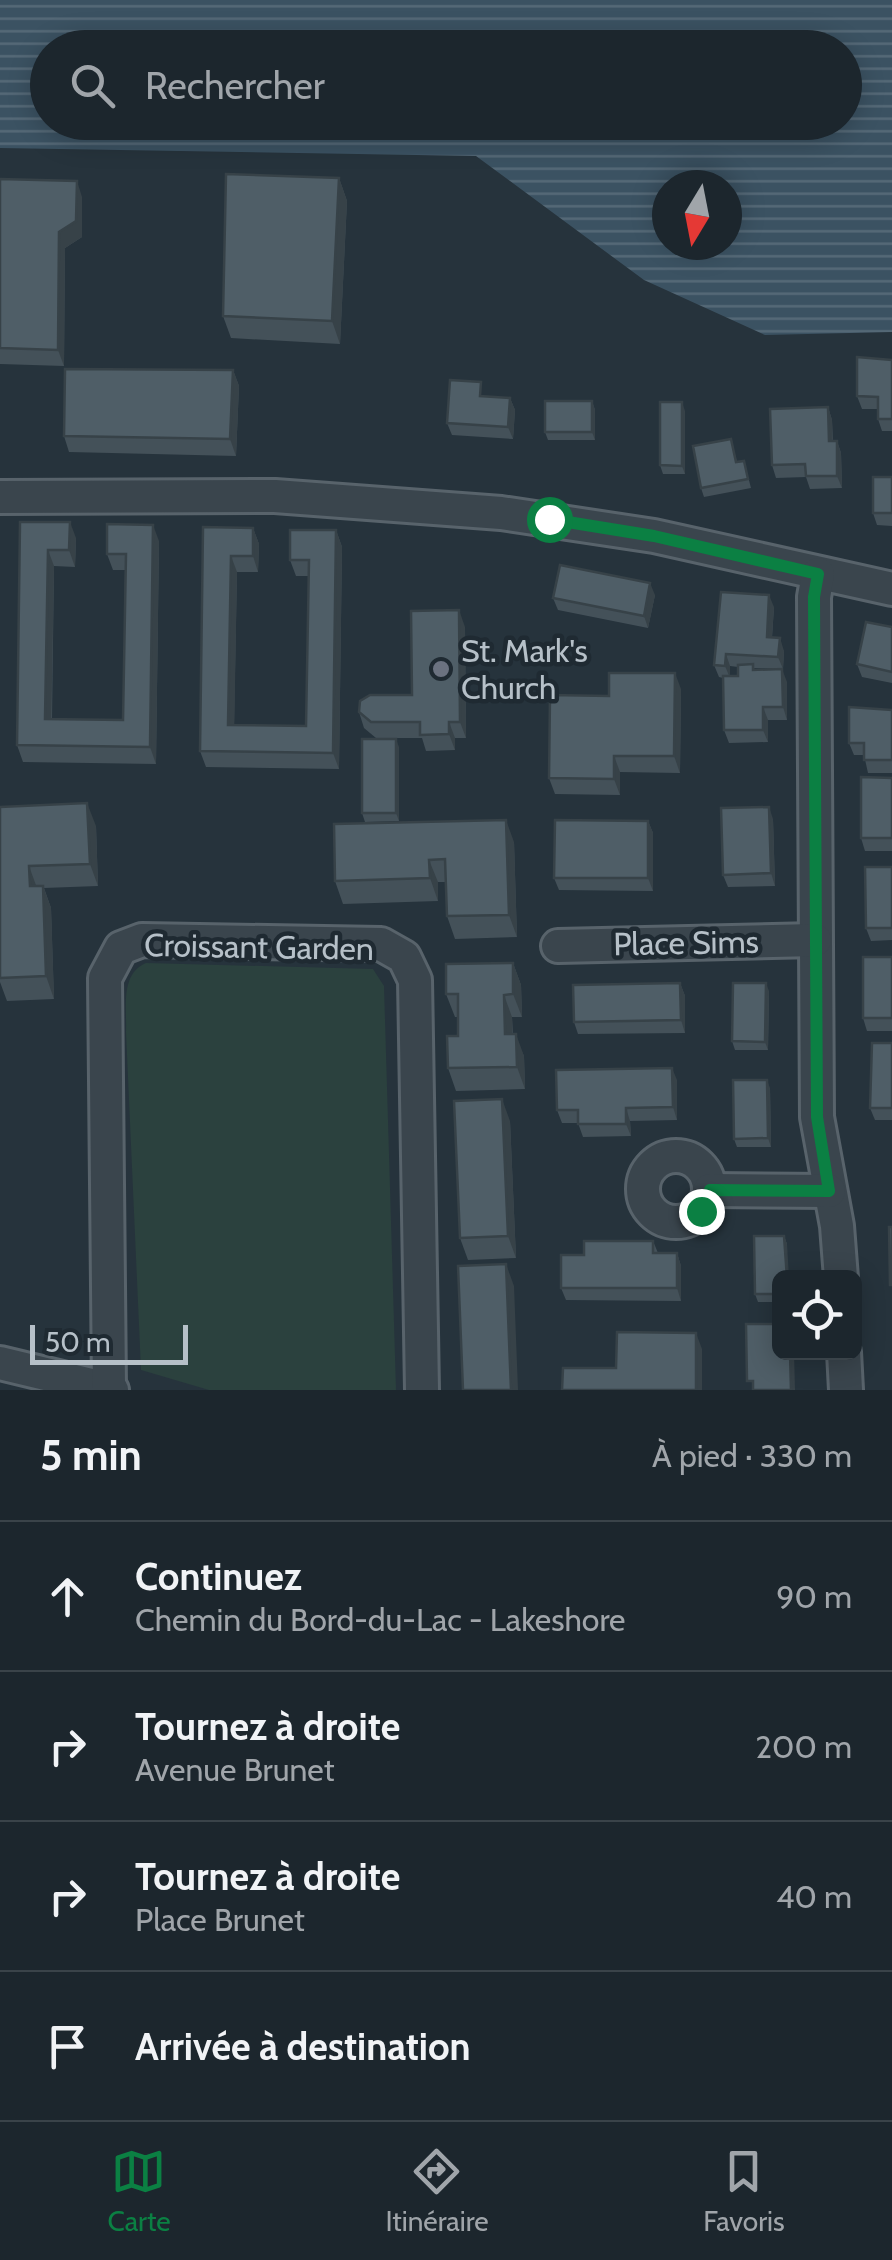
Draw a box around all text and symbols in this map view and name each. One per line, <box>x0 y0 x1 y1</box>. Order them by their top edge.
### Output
search box <box>30 30 862 140</box>
icon: search <box>65 58 120 113</box>
text: Rechercher <box>145 62 325 109</box>
north arrow <box>652 170 742 260</box>
route start <box>527 497 573 543</box>
place label: St. Mark's Church <box>461 631 588 707</box>
marker: St. Mark's Church <box>430 658 452 680</box>
street label: Place Sims <box>613 922 759 963</box>
street label: Croissant Garden <box>144 925 374 968</box>
route end <box>679 1189 725 1235</box>
map controls <box>772 1270 862 1360</box>
button: locate <box>772 1270 862 1360</box>
scale bar <box>30 1320 188 1364</box>
text: 50 m <box>45 1325 111 1359</box>
text: 5 min <box>40 1429 142 1481</box>
text: À pied · 330 m <box>652 1436 852 1475</box>
text: Continuez <box>135 1553 302 1600</box>
icon: ahead <box>40 1569 95 1624</box>
text: 90 m <box>776 1577 852 1616</box>
text: Chemin du Bord-du-Lac - Lakeshore <box>135 1600 626 1639</box>
text: Tournez à droite <box>135 1703 400 1750</box>
icon: right <box>40 1719 95 1774</box>
text: 200 m <box>755 1727 852 1766</box>
text: Avenue Brunet <box>135 1750 335 1789</box>
text: Tournez à droite <box>135 1853 400 1900</box>
icon: right <box>40 1869 95 1924</box>
text: 40 m <box>776 1877 852 1916</box>
text: Place Brunet <box>135 1900 305 1939</box>
icon: arrive <box>40 2019 95 2074</box>
text: Arrivée à destination <box>135 2023 471 2070</box>
tab: Carte <box>107 2144 171 2238</box>
tab: Itinéraire <box>385 2144 489 2238</box>
tab: Favoris <box>703 2144 785 2238</box>

